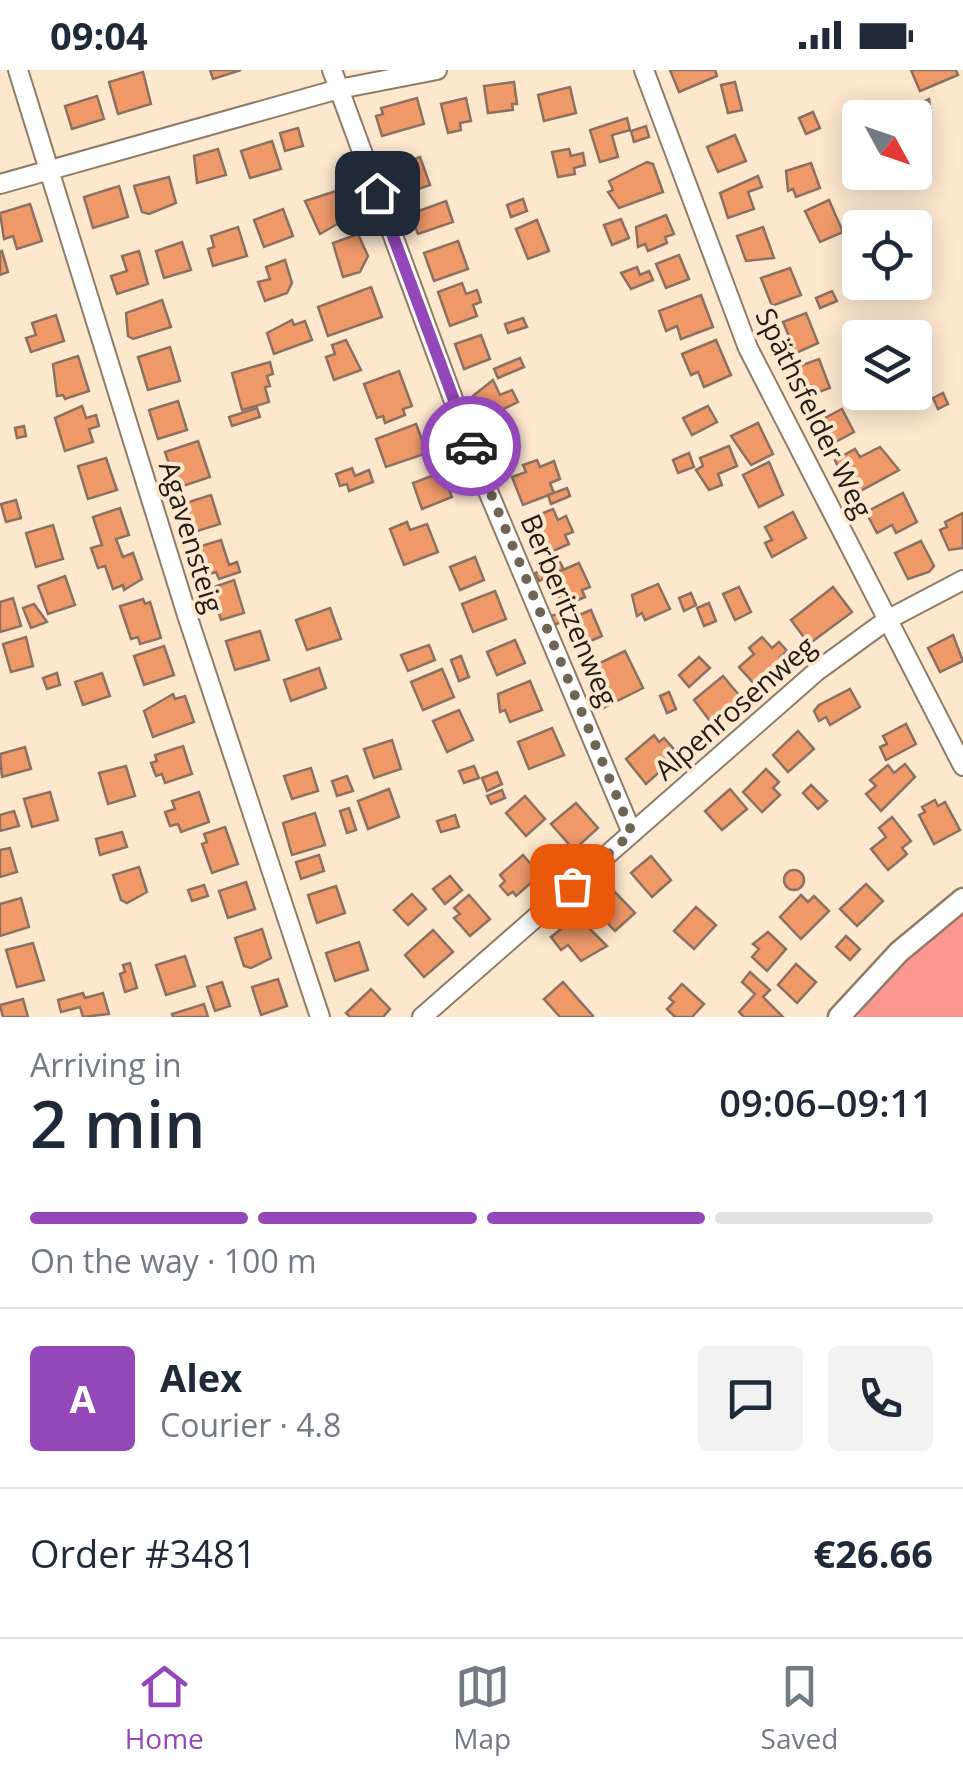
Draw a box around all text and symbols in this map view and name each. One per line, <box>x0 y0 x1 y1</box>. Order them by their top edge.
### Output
text: 09:04 <box>50 9 148 61</box>
north arrow <box>842 100 932 190</box>
map controls <box>842 100 932 410</box>
pin <box>335 151 420 236</box>
icon: home <box>350 166 405 221</box>
button: locate <box>842 210 932 300</box>
street label: Späthsfelder Weg <box>748 301 882 524</box>
button: layers <box>842 320 932 410</box>
courier <box>421 396 521 496</box>
icon: car <box>444 419 499 474</box>
street label: Agavensteig <box>151 456 233 617</box>
street label: Berberitzenweg <box>512 508 628 711</box>
street label: Alpenrosenweg <box>646 627 823 788</box>
pin <box>530 844 615 929</box>
icon: bag <box>545 859 600 914</box>
text: Arriving in <box>30 1043 182 1086</box>
text: 09:06–09:11 <box>719 1076 933 1128</box>
text: 2 min <box>30 1079 205 1167</box>
text: On the way · 100 m <box>30 1239 317 1282</box>
button: chat <box>698 1346 803 1451</box>
button: phone <box>828 1346 933 1451</box>
text: Alex <box>160 1351 242 1403</box>
text: A <box>69 1372 96 1424</box>
text: Courier · 4.8 <box>160 1403 341 1446</box>
text: Order #3481 <box>30 1527 257 1579</box>
text: €26.66 <box>814 1527 933 1579</box>
tab: Home <box>125 1659 204 1757</box>
tab: Map <box>453 1659 511 1757</box>
tab: Saved <box>761 1659 838 1757</box>

